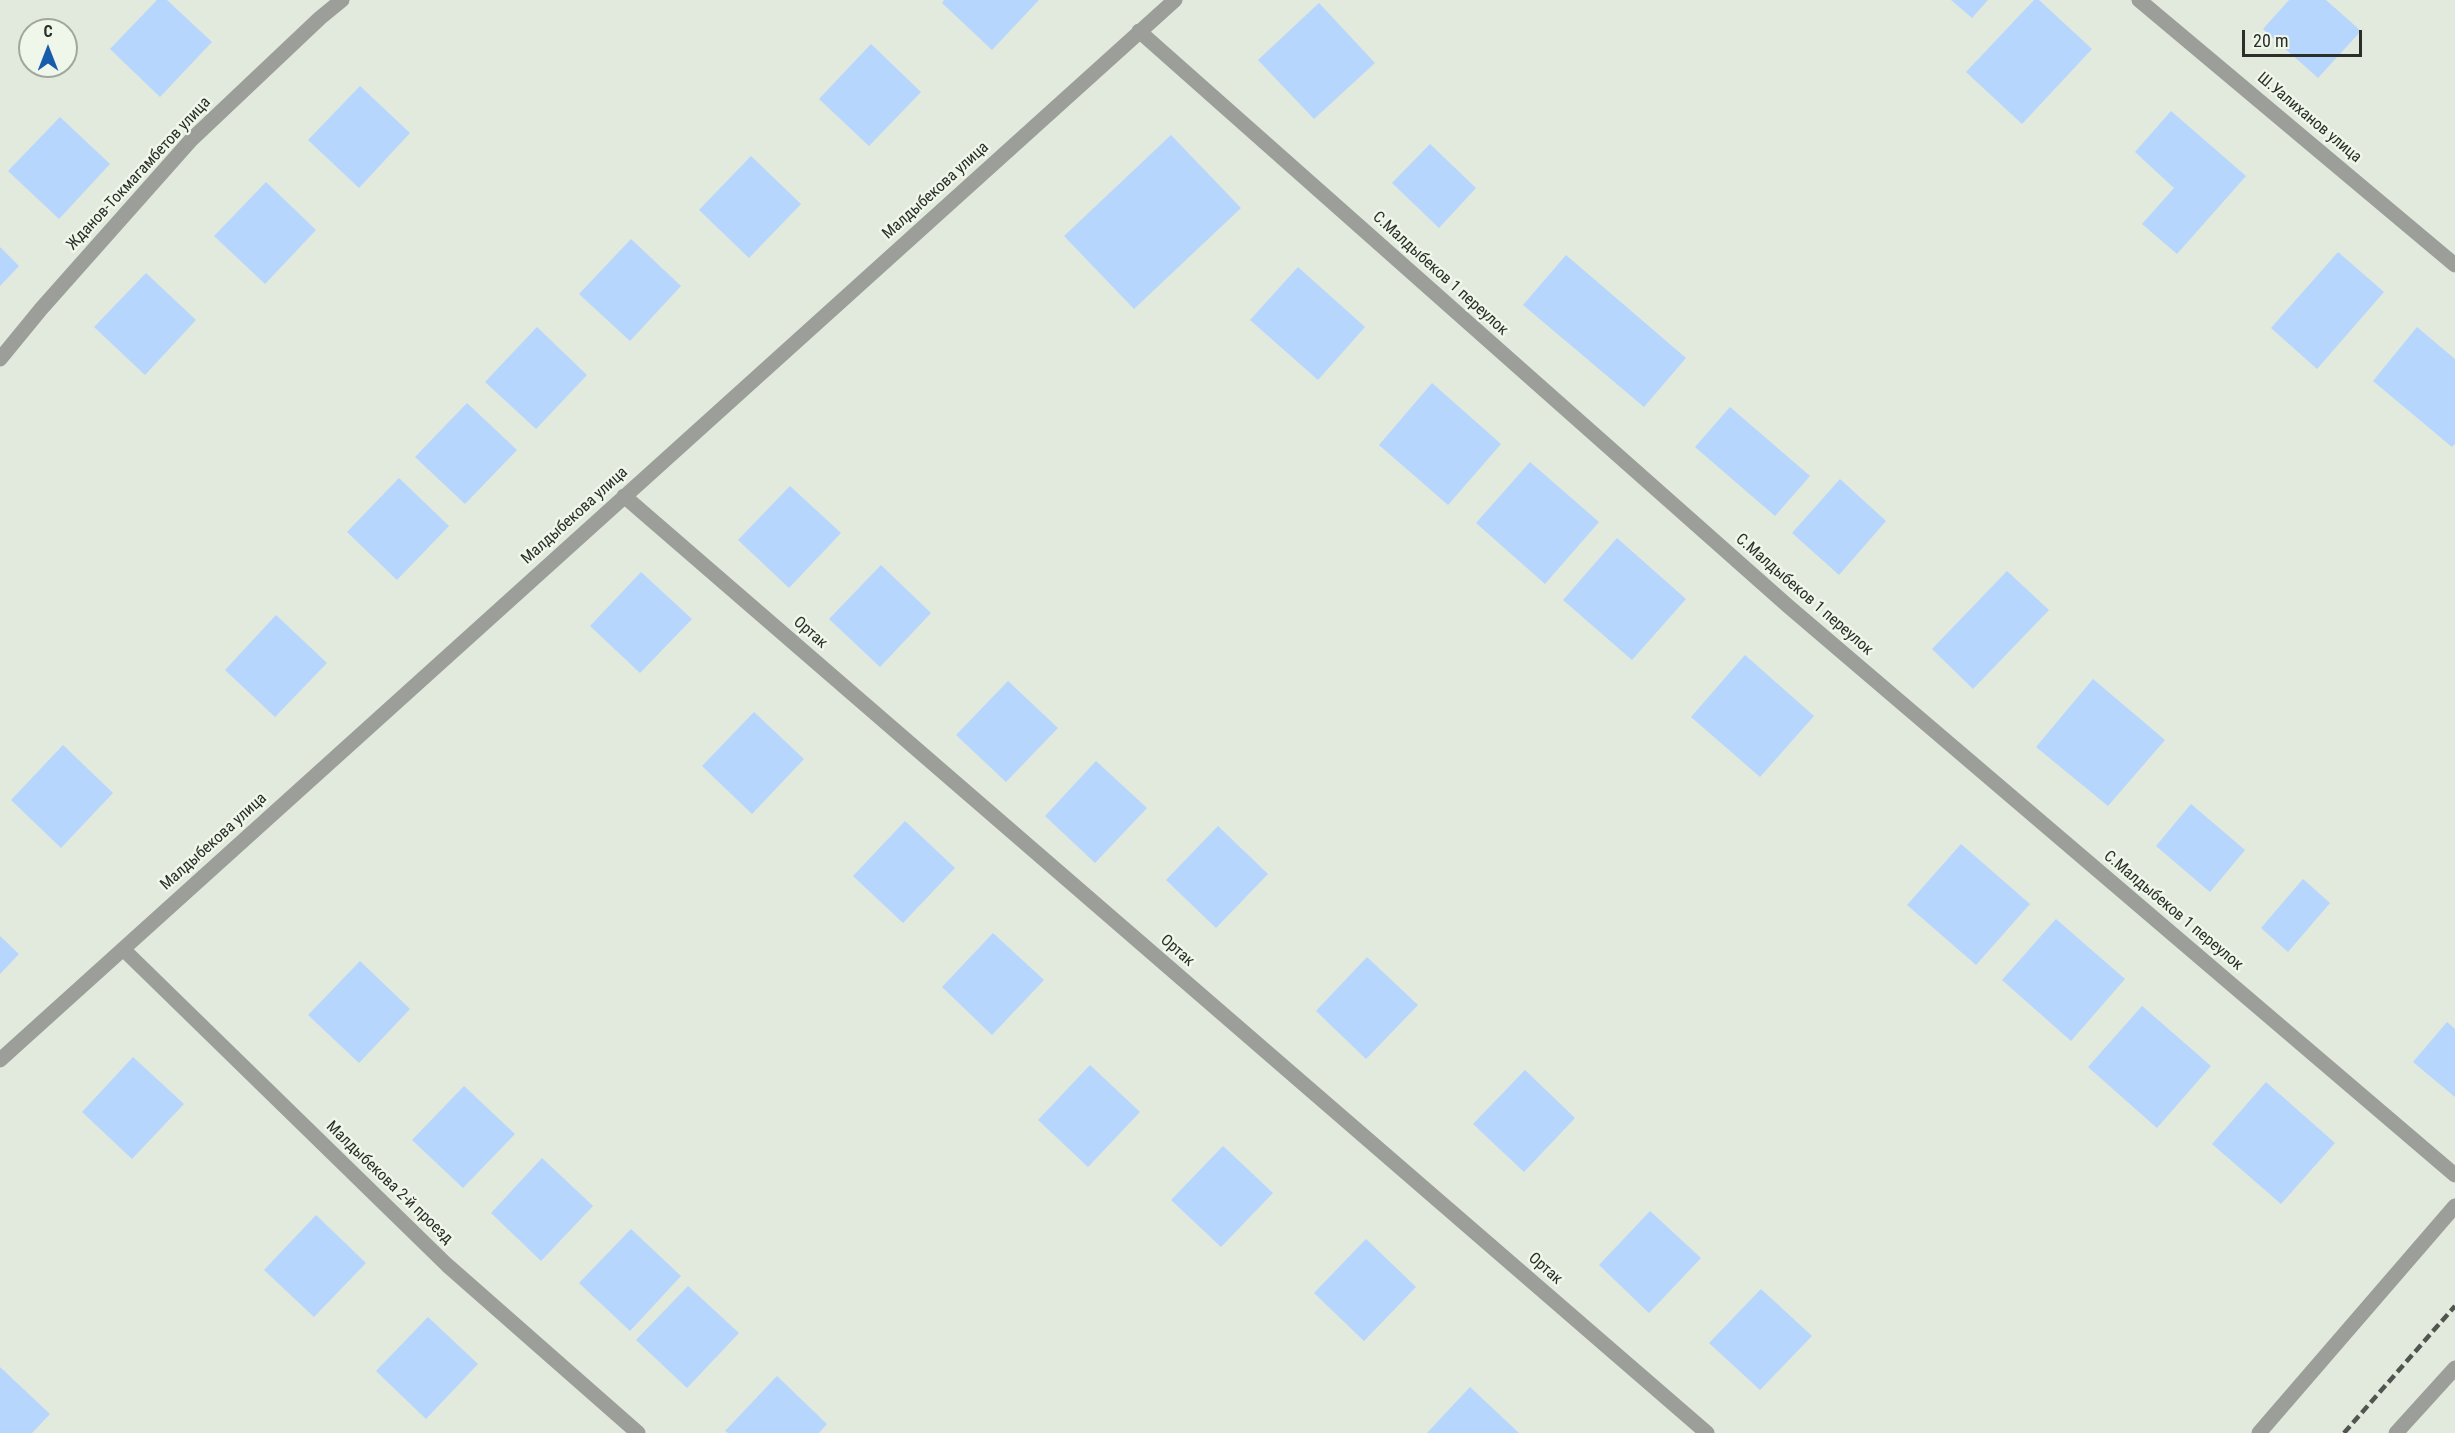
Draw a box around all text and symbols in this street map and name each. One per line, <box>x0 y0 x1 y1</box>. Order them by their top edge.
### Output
north arrow <box>18 18 78 78</box>
scale bar <box>2245 18 2365 56</box>
text: С <box>43 22 53 41</box>
text: 20 m <box>2253 30 2288 51</box>
street label: Ш.Уалиханов улица <box>2253 69 2365 167</box>
street label: Жданов-Токмагамбетов улица <box>63 93 215 255</box>
street label: Малдыбекова улица <box>879 138 993 244</box>
street label: С.Малдыбеков 1 переулок <box>1368 208 1512 340</box>
street label: Малдыбекова улица <box>518 463 632 569</box>
street label: С.Малдыбеков 1 переулок <box>1731 530 1877 660</box>
street label: Ортак <box>789 613 831 653</box>
street label: Малдыбекова улица <box>157 789 271 895</box>
street label: С.Малдыбеков 1 переулок <box>2099 847 2247 975</box>
street label: Ортак <box>1156 931 1198 971</box>
street label: Малдыбекова 2-й проезд <box>322 1118 456 1248</box>
street label: Ортак <box>1524 1249 1566 1289</box>

